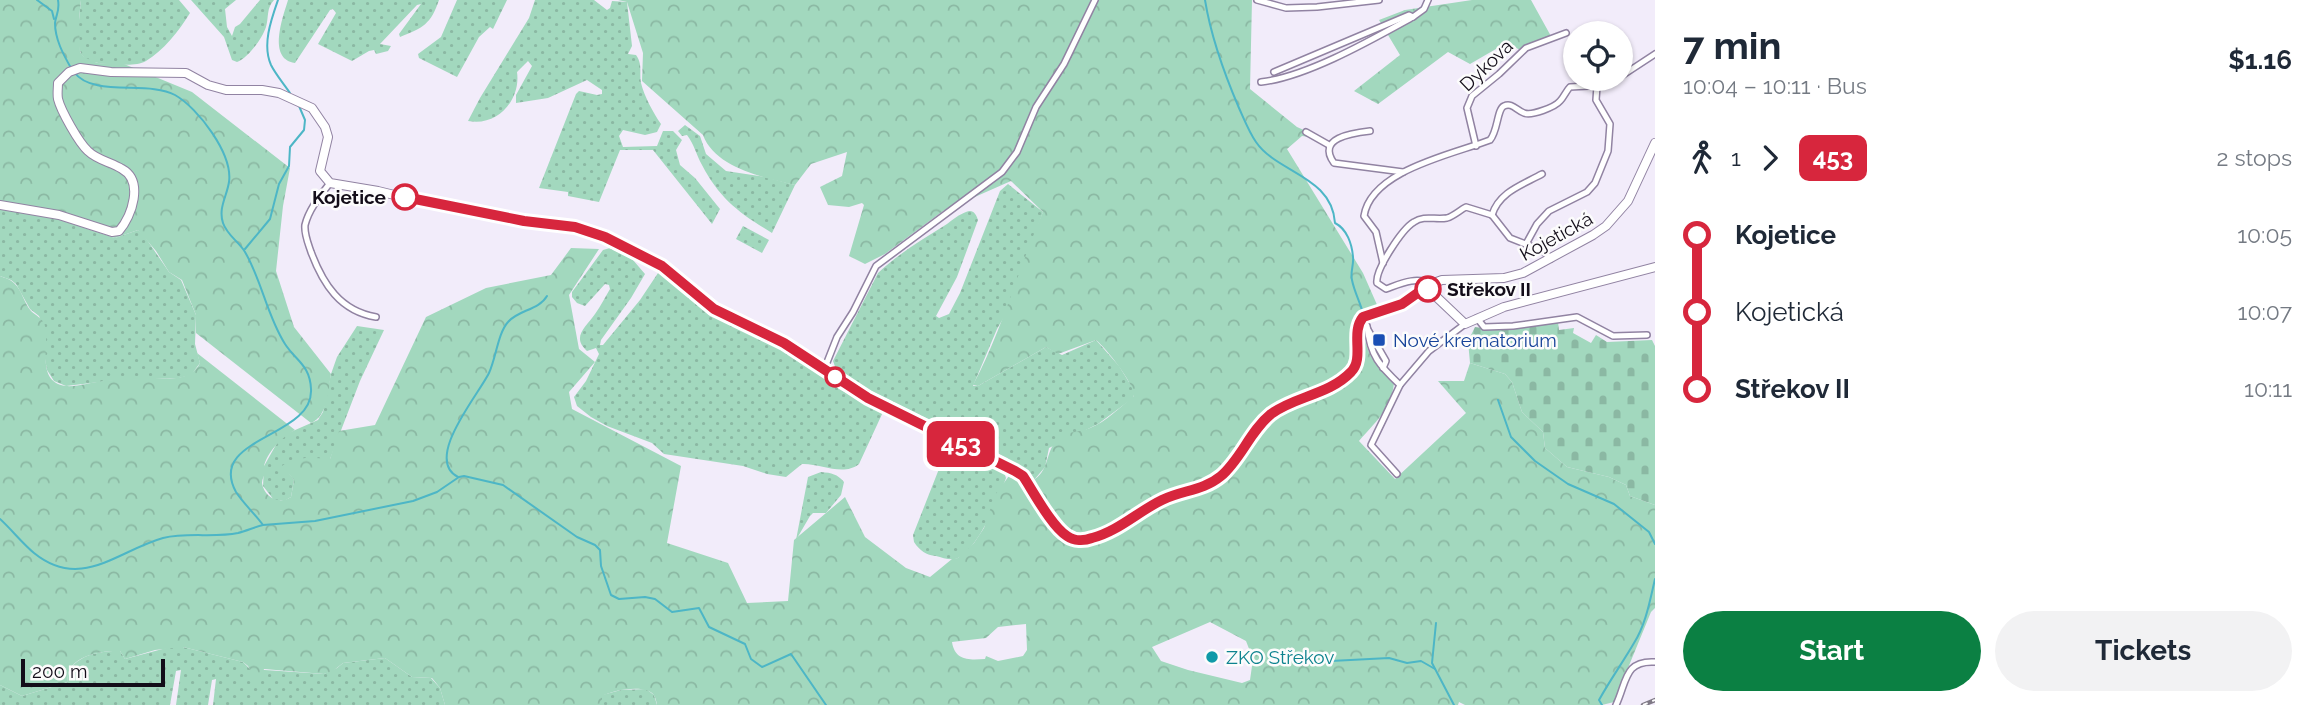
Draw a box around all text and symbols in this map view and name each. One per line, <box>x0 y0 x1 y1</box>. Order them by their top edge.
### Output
map controls <box>1563 21 1633 91</box>
button: locate <box>1563 21 1633 91</box>
text: 7 min <box>1683 23 1781 68</box>
street label: Dykova <box>1455 35 1517 95</box>
text: $1.16 <box>2228 45 2292 75</box>
text: 10:04 – 10:11 · Bus <box>1683 72 1867 99</box>
icon: walk <box>1683 139 1721 177</box>
icon: forward <box>1751 139 1789 177</box>
text: 453 <box>1813 143 1853 172</box>
text: 1 <box>1731 144 1741 171</box>
text: 2 stops <box>2217 144 2292 171</box>
marker: Kojetice <box>392 184 418 210</box>
place label: Kojetice <box>312 186 386 208</box>
street label: Kojetická <box>1516 207 1596 265</box>
text: Kojetice <box>1735 220 1836 250</box>
text: 10:05 <box>2237 221 2292 248</box>
marker: Střekov II <box>1415 276 1441 302</box>
place label: Střekov II <box>1447 278 1531 300</box>
text: Kojetická <box>1735 297 1844 327</box>
text: 10:07 <box>2238 298 2292 325</box>
place label: Nové krematorium <box>1393 329 1557 351</box>
marker: Nové krematorium <box>1371 332 1387 348</box>
unlabelled marker <box>825 367 845 387</box>
text: Střekov II <box>1735 374 1850 404</box>
text: 10:11 <box>2244 375 2292 402</box>
line badge: 453 <box>921 421 1001 467</box>
text: 453 <box>941 429 981 458</box>
button: Start <box>1683 611 1981 691</box>
button: Tickets <box>1995 611 2292 691</box>
place label: ZKO Střekov <box>1226 646 1334 668</box>
marker: ZKO Střekov <box>1204 649 1220 665</box>
scale bar <box>21 656 164 688</box>
text: 200 m <box>32 660 87 682</box>

